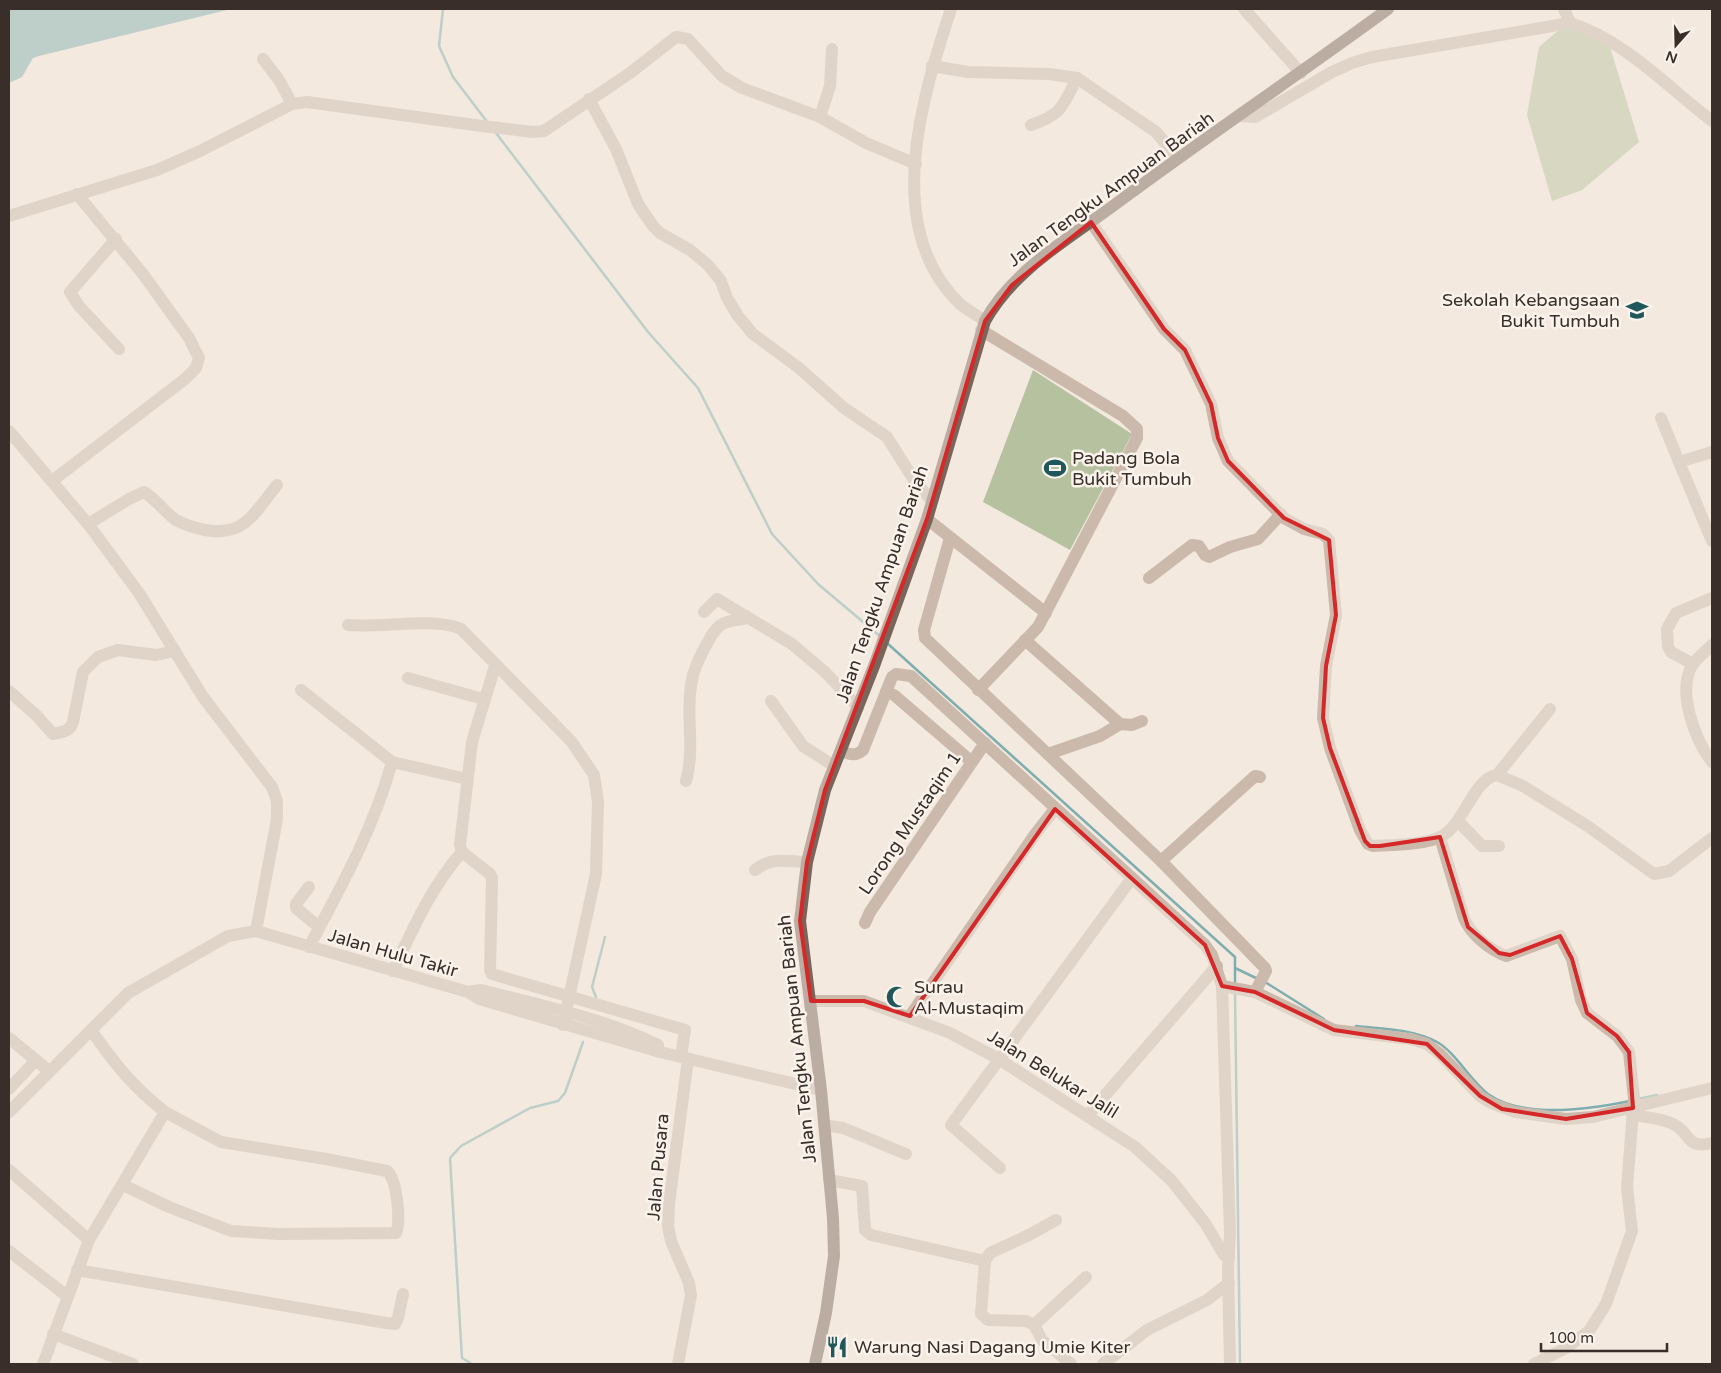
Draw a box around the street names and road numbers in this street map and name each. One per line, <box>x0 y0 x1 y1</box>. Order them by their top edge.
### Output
street label: Jalan Tengku Ampuan Bariah <box>1004 107 1218 271</box>
street label: Jalan Tengku Ampuan Bariah <box>831 462 933 706</box>
street label: Lorong Mustaqim 1 <box>854 747 966 899</box>
street label: Jalan Tengku Ampuan Bariah <box>773 914 821 1164</box>
street label: Jalan Hulu Takir <box>326 924 461 982</box>
street label: Jalan Belukar Jalil <box>984 1025 1122 1123</box>
street label: Jalan Pusara <box>642 1113 674 1221</box>

